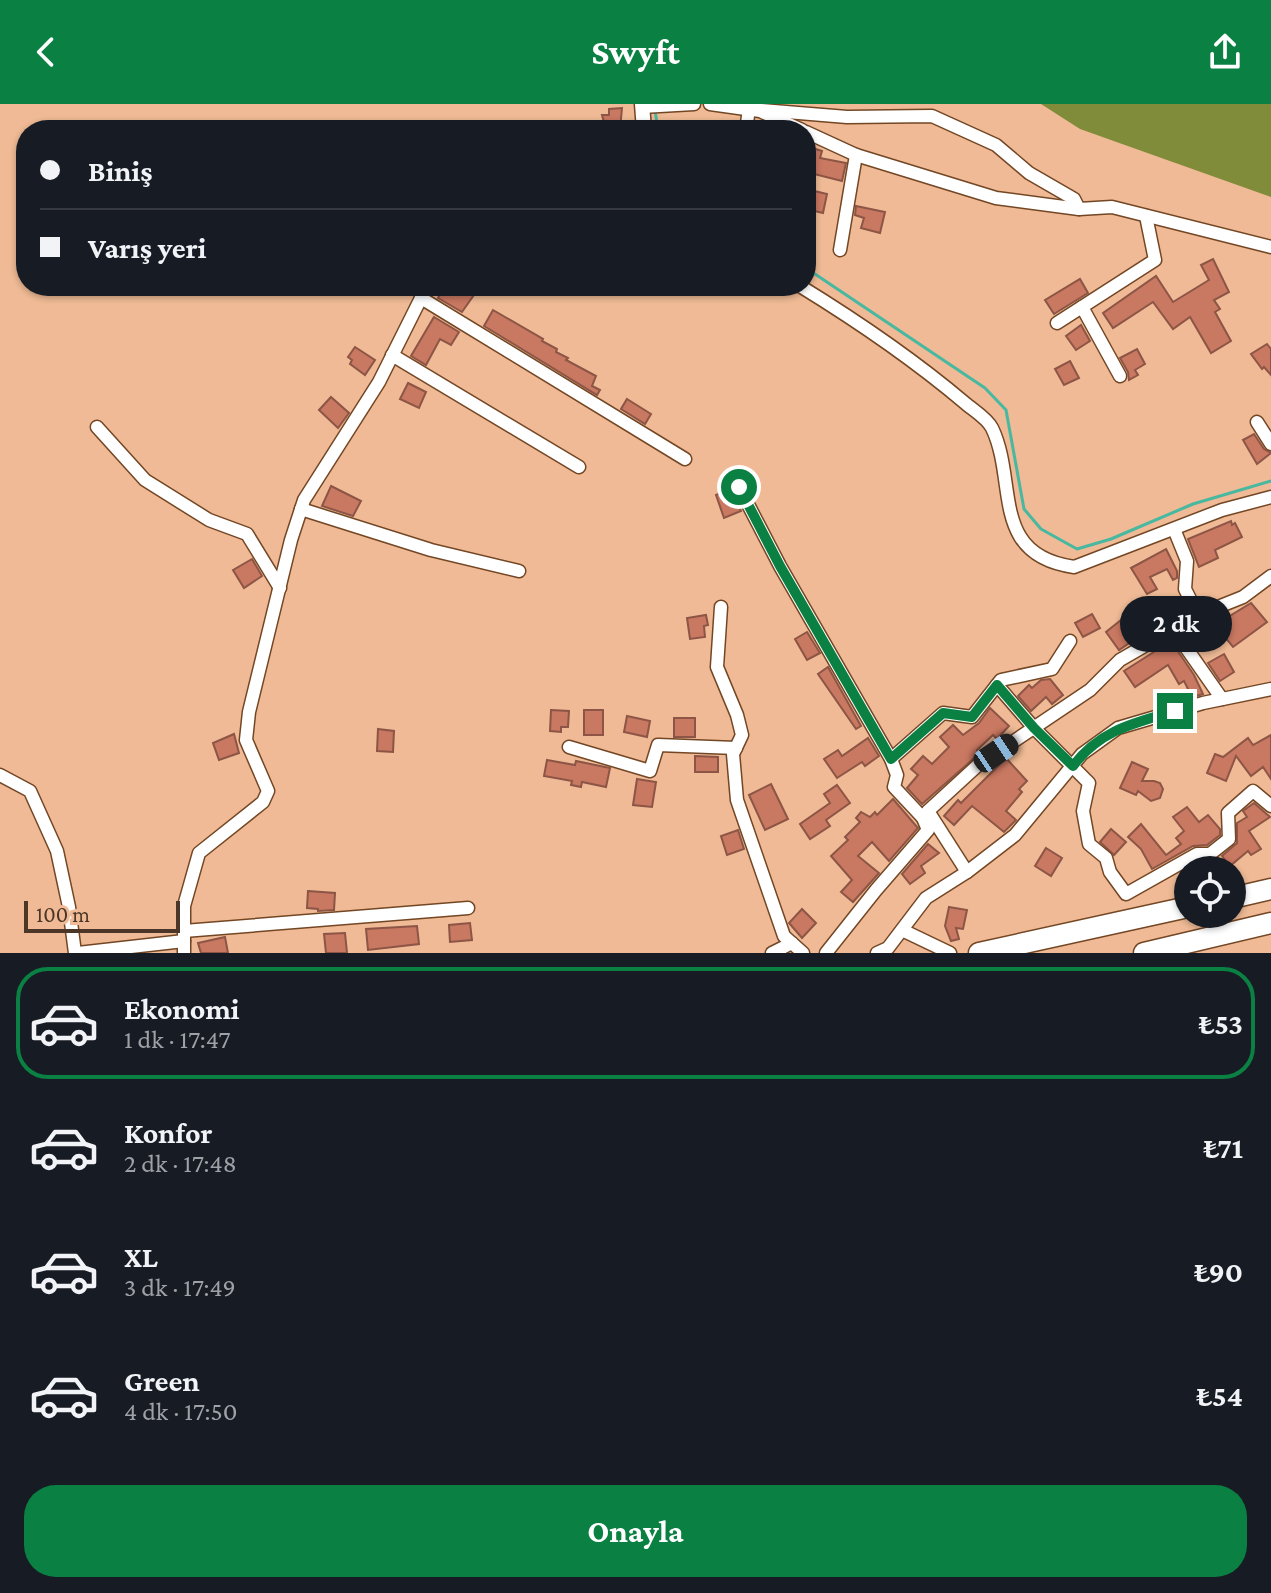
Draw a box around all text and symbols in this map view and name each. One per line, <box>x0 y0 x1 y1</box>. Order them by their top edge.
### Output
icon: back <box>24 30 68 74</box>
icon: share <box>1203 30 1247 74</box>
text: Swyft <box>591 32 680 72</box>
text: Biniş <box>88 154 152 187</box>
text: Varış yeri <box>88 231 207 264</box>
route start <box>721 469 757 505</box>
callout: 2 dk <box>1119 595 1231 651</box>
text: 2 dk <box>1153 609 1199 638</box>
route end <box>1157 693 1193 729</box>
car <box>969 730 1023 776</box>
map controls <box>1174 856 1246 928</box>
button: locate <box>1174 856 1246 928</box>
scale bar <box>24 897 180 933</box>
text: 100 m <box>36 902 90 927</box>
icon: car <box>28 987 100 1059</box>
text: Ekonomi <box>124 992 240 1025</box>
text: ₺53 <box>1199 1007 1243 1040</box>
text: 1 dk · 17:47 <box>124 1025 230 1054</box>
icon: car <box>28 1111 100 1183</box>
text: Konfor <box>124 1116 213 1149</box>
text: ₺71 <box>1204 1131 1243 1164</box>
text: 2 dk · 17:48 <box>124 1149 237 1178</box>
icon: car <box>28 1235 100 1307</box>
text: XL <box>124 1240 158 1273</box>
text: ₺90 <box>1194 1255 1243 1288</box>
text: 3 dk · 17:49 <box>124 1273 236 1302</box>
icon: car <box>28 1359 100 1431</box>
text: Green <box>124 1364 200 1397</box>
text: ₺54 <box>1196 1379 1243 1412</box>
text: 4 dk · 17:50 <box>124 1397 237 1426</box>
button: Onayla <box>24 1485 1247 1577</box>

